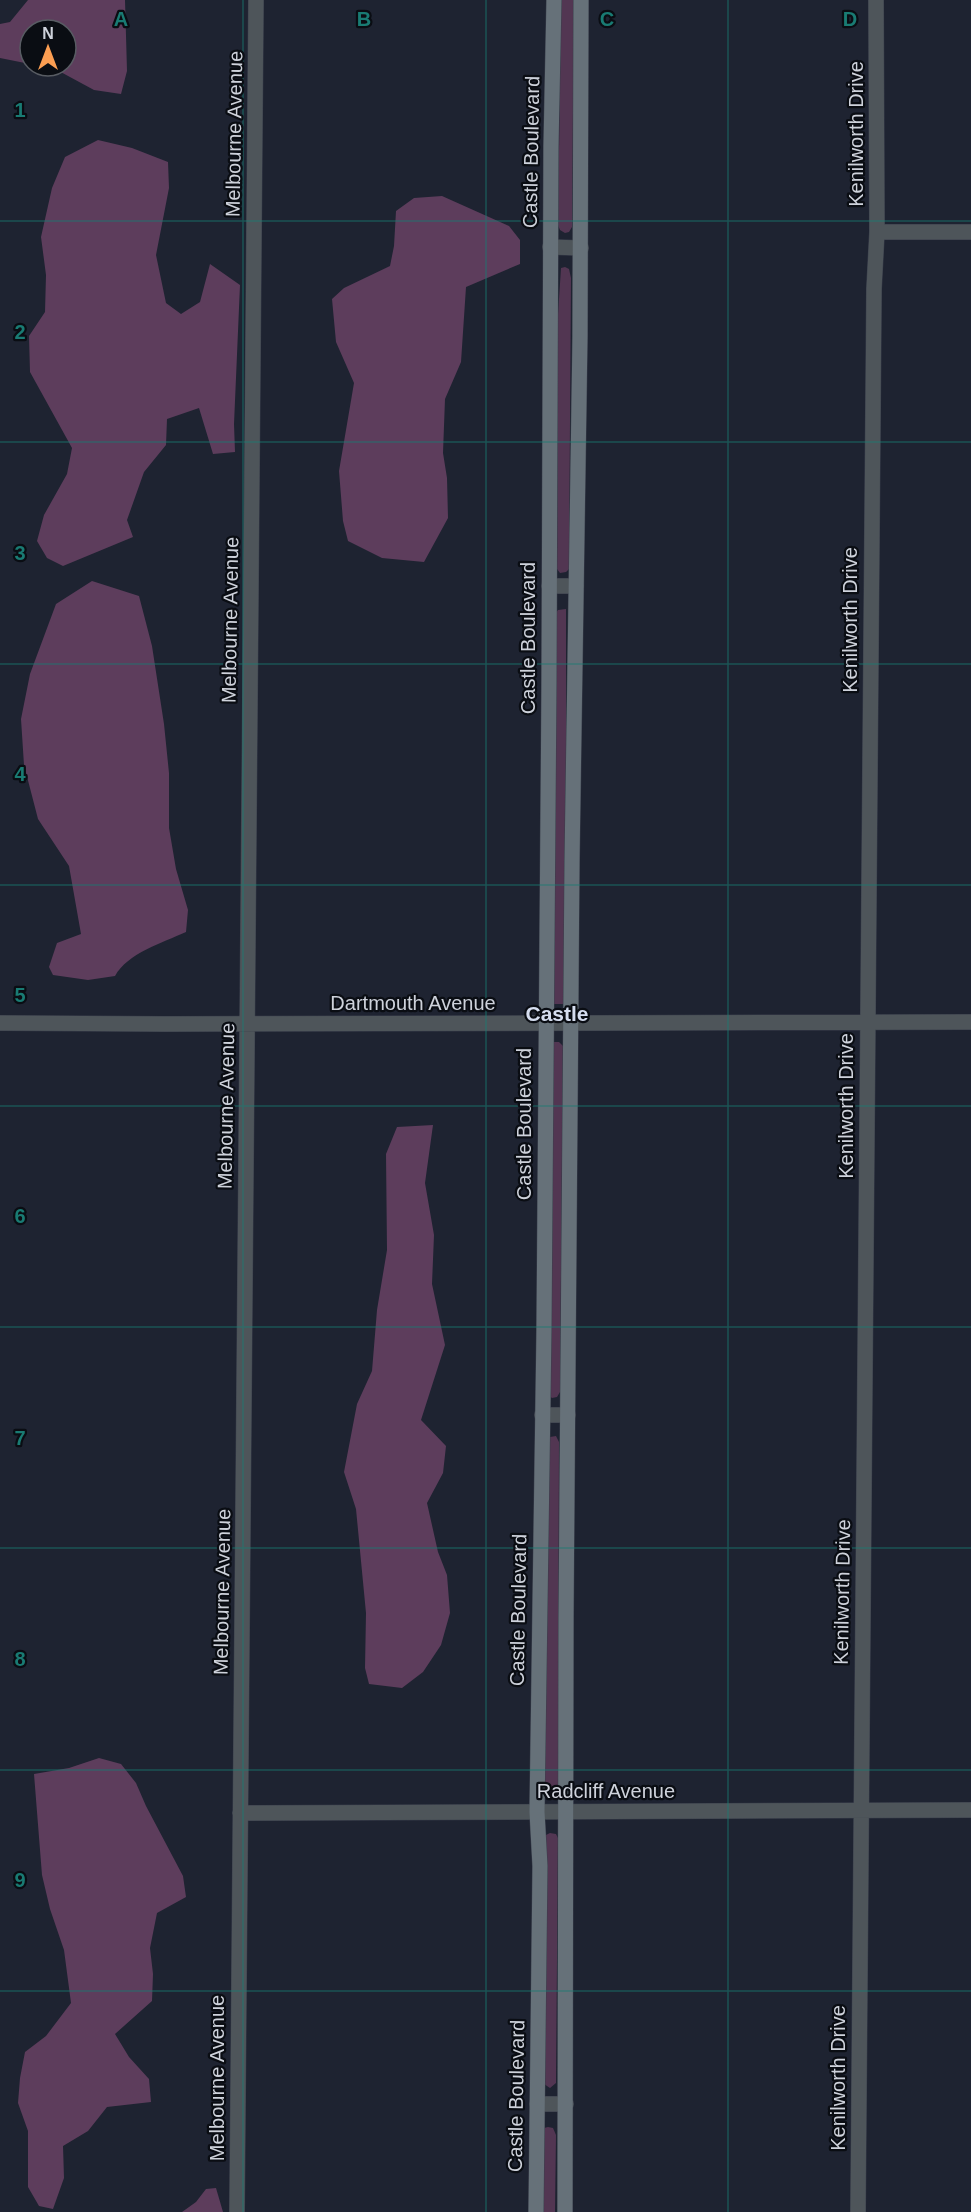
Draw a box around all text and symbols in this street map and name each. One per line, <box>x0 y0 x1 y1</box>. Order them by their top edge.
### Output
text: A <box>114 8 128 30</box>
text: B <box>357 8 371 30</box>
text: C <box>600 8 614 30</box>
text: D <box>843 8 857 30</box>
north arrow <box>18 18 78 78</box>
text: N <box>42 25 54 42</box>
street label: Melbourne Avenue <box>222 51 246 217</box>
street label: Kenilworth Drive <box>845 61 867 207</box>
street label: Castle Boulevard <box>519 76 543 228</box>
text: 1 <box>14 99 26 121</box>
text: 2 <box>14 321 26 343</box>
street label: Melbourne Avenue <box>218 537 242 703</box>
text: 3 <box>14 542 26 564</box>
street label: Kenilworth Drive <box>839 547 861 693</box>
street label: Castle Boulevard <box>517 562 539 714</box>
text: 4 <box>14 763 26 785</box>
text: 5 <box>14 984 26 1006</box>
street label: Dartmouth Avenue <box>330 992 496 1014</box>
district label: Castle <box>525 1002 589 1025</box>
street label: Melbourne Avenue <box>214 1023 238 1189</box>
street label: Kenilworth Drive <box>835 1033 857 1179</box>
street label: Castle Boulevard <box>513 1048 535 1200</box>
text: 6 <box>14 1205 26 1227</box>
text: 7 <box>14 1427 26 1449</box>
street label: Melbourne Avenue <box>210 1509 234 1675</box>
street label: Kenilworth Drive <box>830 1519 854 1665</box>
street label: Castle Boulevard <box>506 1534 530 1686</box>
text: 8 <box>14 1648 26 1670</box>
street label: Radcliff Avenue <box>537 1780 675 1802</box>
text: 9 <box>14 1869 26 1891</box>
street label: Melbourne Avenue <box>206 1995 228 2161</box>
street label: Kenilworth Drive <box>827 2005 849 2151</box>
street label: Castle Boulevard <box>504 2020 528 2172</box>

